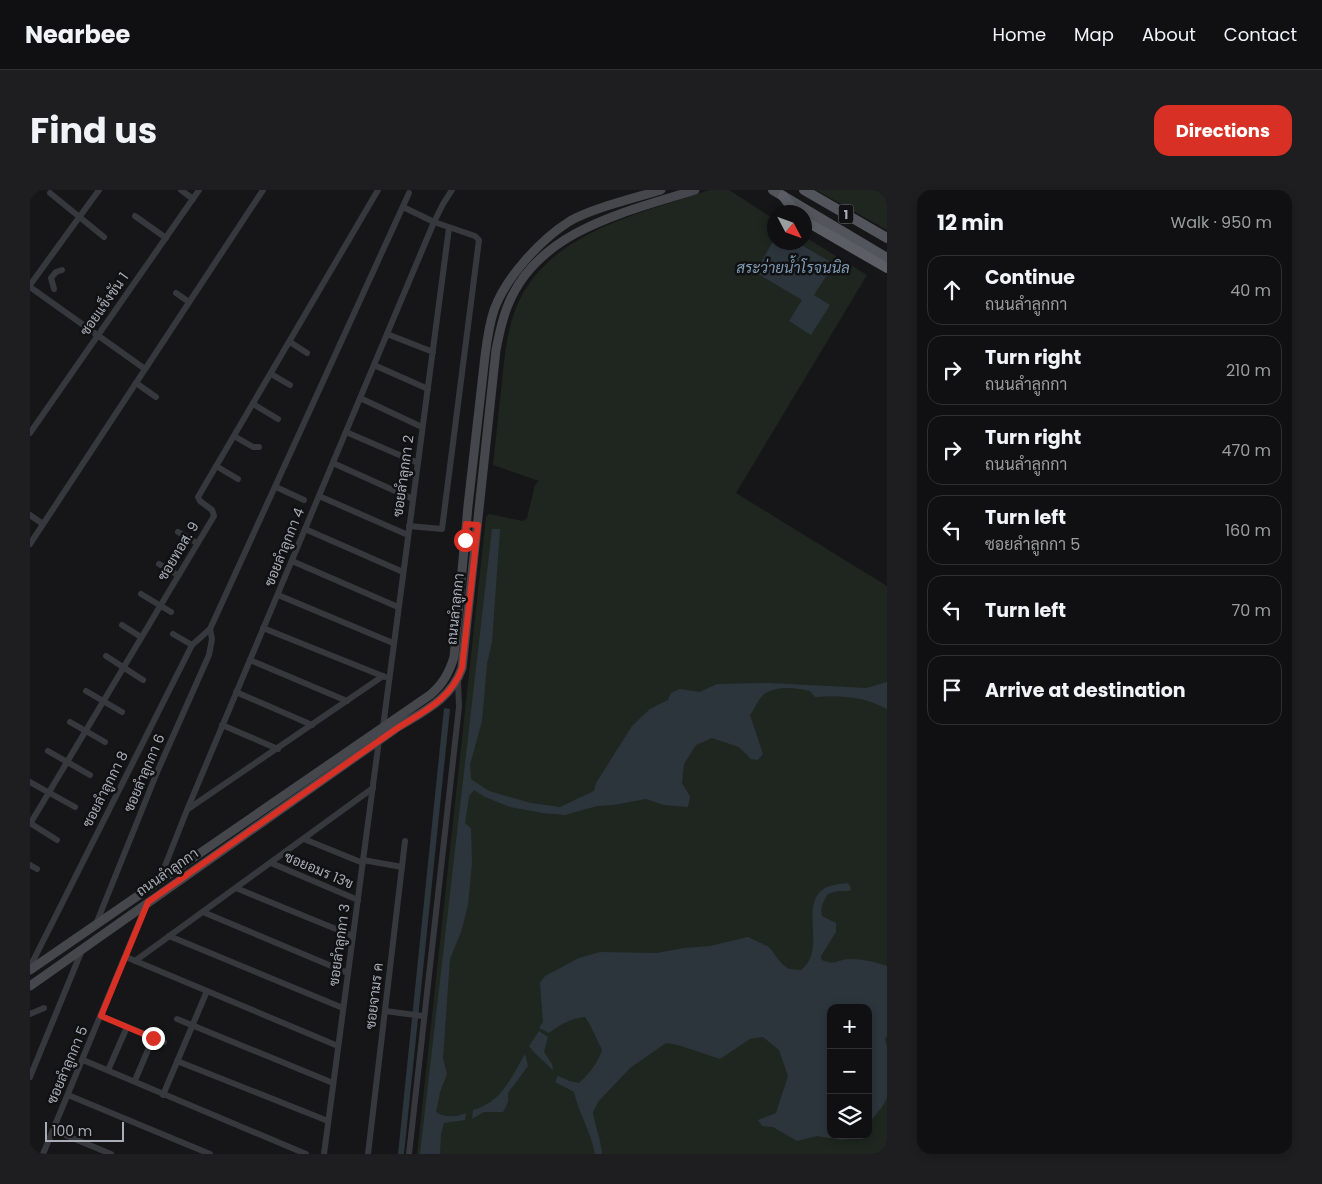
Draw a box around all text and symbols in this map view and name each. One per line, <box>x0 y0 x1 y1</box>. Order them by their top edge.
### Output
text: Nearbee <box>25 18 130 51</box>
text: Home <box>992 22 1046 47</box>
text: Map <box>1074 22 1114 47</box>
text: About <box>1142 22 1196 47</box>
text: Contact <box>1224 22 1297 47</box>
button: Directions <box>1154 105 1292 156</box>
text: Find us <box>30 106 157 155</box>
road number: 1 <box>838 204 854 224</box>
north arrow <box>767 205 812 250</box>
text: 12 min <box>937 208 1004 237</box>
text: Walk · 950 m <box>1171 211 1272 234</box>
water label: สระว่ายน้ำโรจนนิล <box>736 255 850 278</box>
text: Continue <box>985 264 1075 291</box>
street label: ซอยแข็งขัน 1 <box>75 268 133 340</box>
icon: ahead <box>938 276 966 304</box>
text: 40 m <box>1230 279 1271 302</box>
text: ถนนลำลูกกา <box>985 293 1067 316</box>
text: Turn right <box>985 344 1081 371</box>
icon: right <box>938 356 966 384</box>
text: 210 m <box>1226 359 1271 382</box>
text: ถนนลำลูกกา <box>985 373 1067 396</box>
text: Turn right <box>985 424 1081 451</box>
street label: ซอยลำลูกกา 2 <box>387 434 419 518</box>
icon: right <box>938 436 966 464</box>
text: 470 m <box>1221 439 1271 462</box>
text: ถนนลำลูกกา <box>985 453 1067 476</box>
street label: ซอยลำลูกกา 4 <box>259 504 309 589</box>
text: Turn left <box>985 504 1066 531</box>
icon: left <box>938 516 966 544</box>
street label: ซอยทอส. 9 <box>152 518 204 584</box>
text: 160 m <box>1225 519 1271 542</box>
route start <box>454 529 477 552</box>
text: ซอยลำลูกกา 5 <box>985 533 1080 556</box>
street label: ถนนลำลูกกา <box>441 572 469 646</box>
icon: left <box>938 596 966 624</box>
text: Turn left <box>985 597 1066 624</box>
text: 70 m <box>1231 599 1271 622</box>
icon: arrive <box>938 676 966 704</box>
text: Arrive at destination <box>985 677 1186 704</box>
street label: ซอยลำลูกกา 6 <box>118 731 170 815</box>
street label: ซอยลำลูกกา 8 <box>77 747 133 831</box>
street label: ถนนลำลูกกา <box>132 843 202 901</box>
street label: ซอยอมร 13ข <box>281 846 357 894</box>
street label: ซอยลำลูกกา 3 <box>323 903 355 987</box>
street label: ซอยจามร ค <box>360 962 388 1030</box>
map controls <box>827 1004 872 1139</box>
button: + <box>827 1004 872 1049</box>
street label: ซอยลำลูกกา 5 <box>42 1023 92 1107</box>
route end <box>142 1027 165 1050</box>
button: − <box>827 1049 872 1094</box>
button: layers <box>827 1094 872 1139</box>
scale bar <box>45 1119 124 1142</box>
text: 100 m <box>52 1121 92 1141</box>

